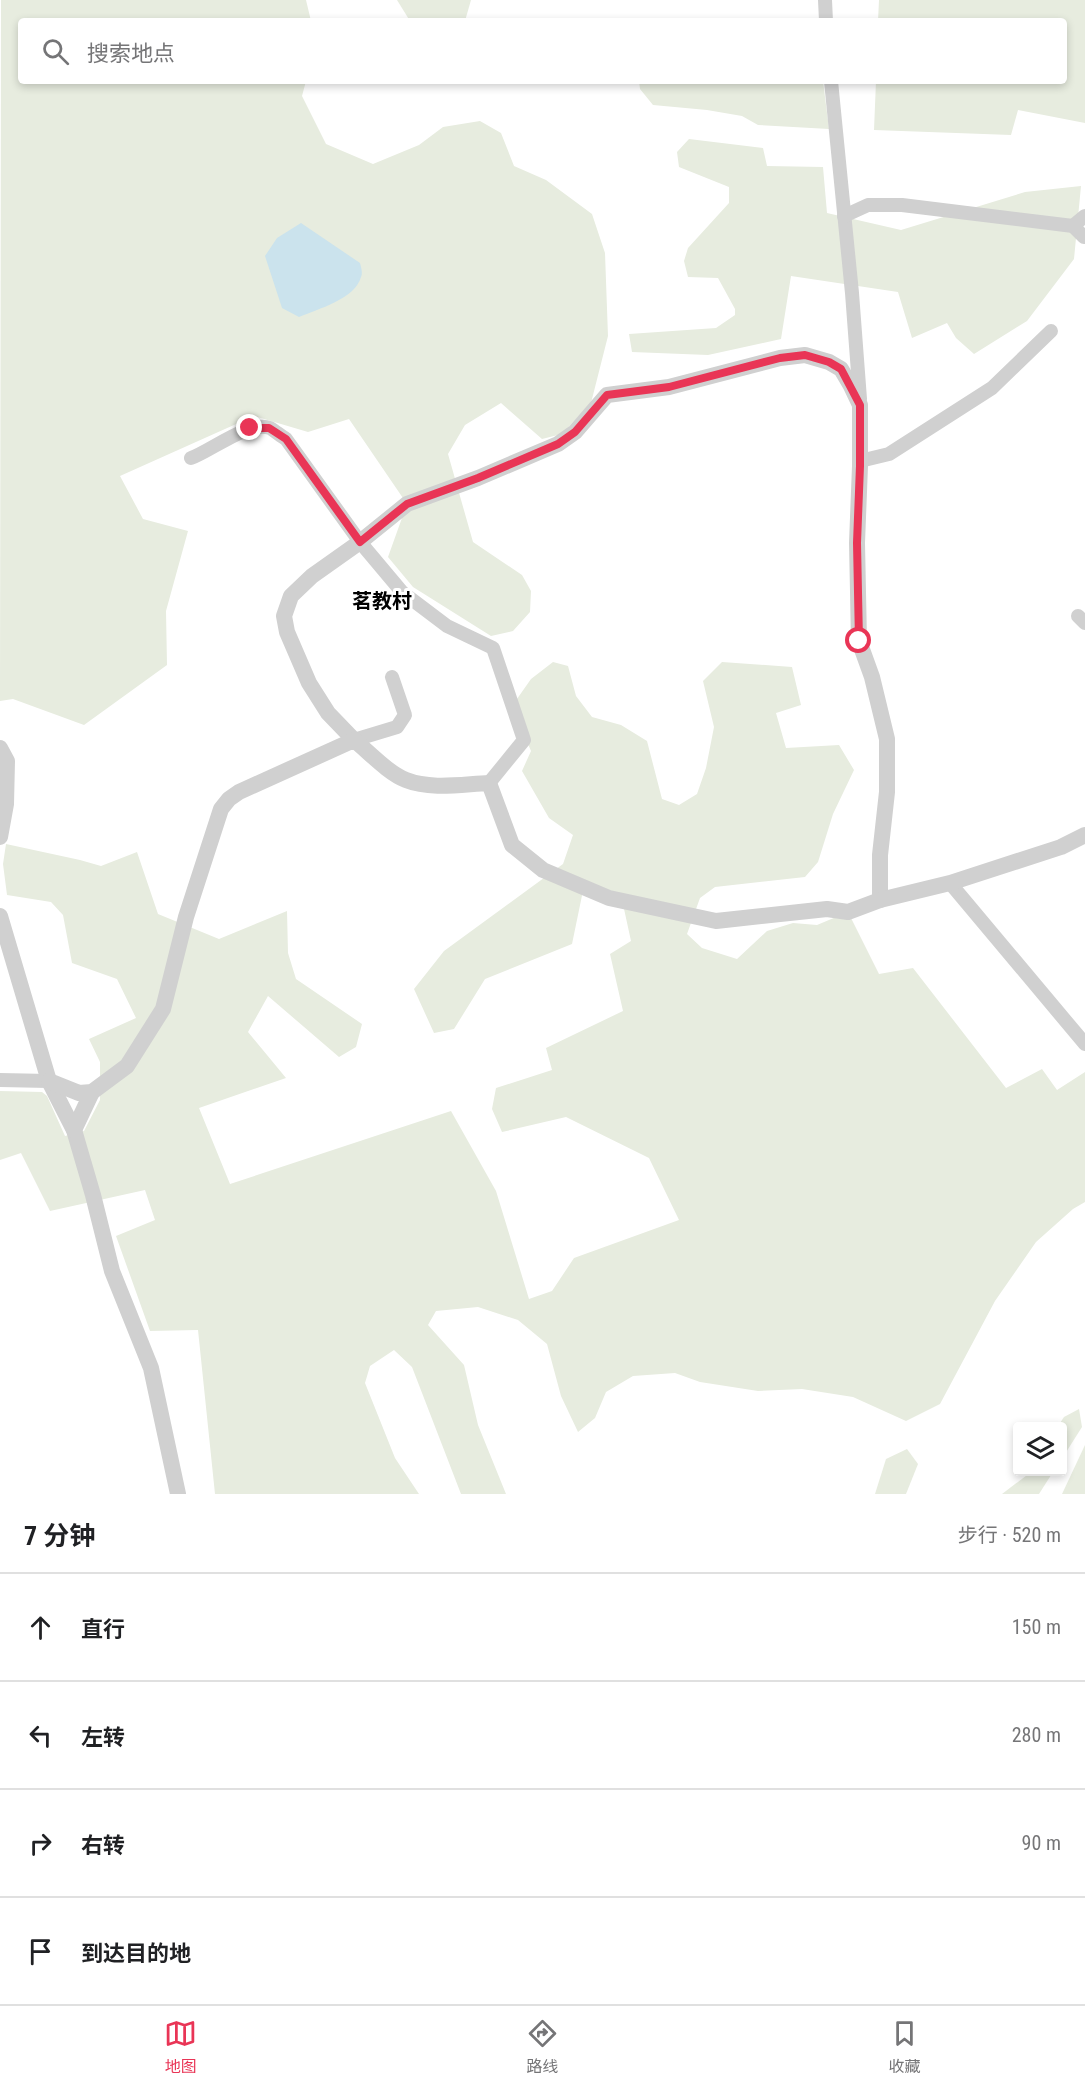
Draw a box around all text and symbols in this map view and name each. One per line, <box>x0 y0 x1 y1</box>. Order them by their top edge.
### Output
search box <box>18 18 1067 84</box>
icon: search <box>39 35 72 68</box>
text: 搜索地点 <box>87 41 175 66</box>
route end <box>236 414 262 440</box>
district label: 茗教村 <box>352 589 412 613</box>
route start <box>845 627 871 653</box>
map controls <box>1013 1422 1067 1476</box>
button: layers <box>1013 1422 1067 1476</box>
text: 7 分钟 <box>24 1521 95 1551</box>
text: 步行 · 520 m <box>958 1523 1061 1547</box>
icon: ahead <box>24 1611 57 1644</box>
text: 150 m <box>1012 1615 1061 1639</box>
text: 直行 <box>81 1617 125 1642</box>
icon: left <box>24 1719 57 1752</box>
text: 280 m <box>1012 1723 1061 1747</box>
text: 左转 <box>81 1725 125 1750</box>
icon: right <box>24 1827 57 1860</box>
text: 90 m <box>1022 1831 1061 1855</box>
text: 右转 <box>81 1833 125 1858</box>
icon: arrive <box>24 1935 57 1968</box>
text: 到达目的地 <box>81 1941 191 1966</box>
tab: 地图 <box>164 2017 197 2077</box>
tab: 路线 <box>526 2017 559 2077</box>
tab: 收藏 <box>888 2017 921 2077</box>

